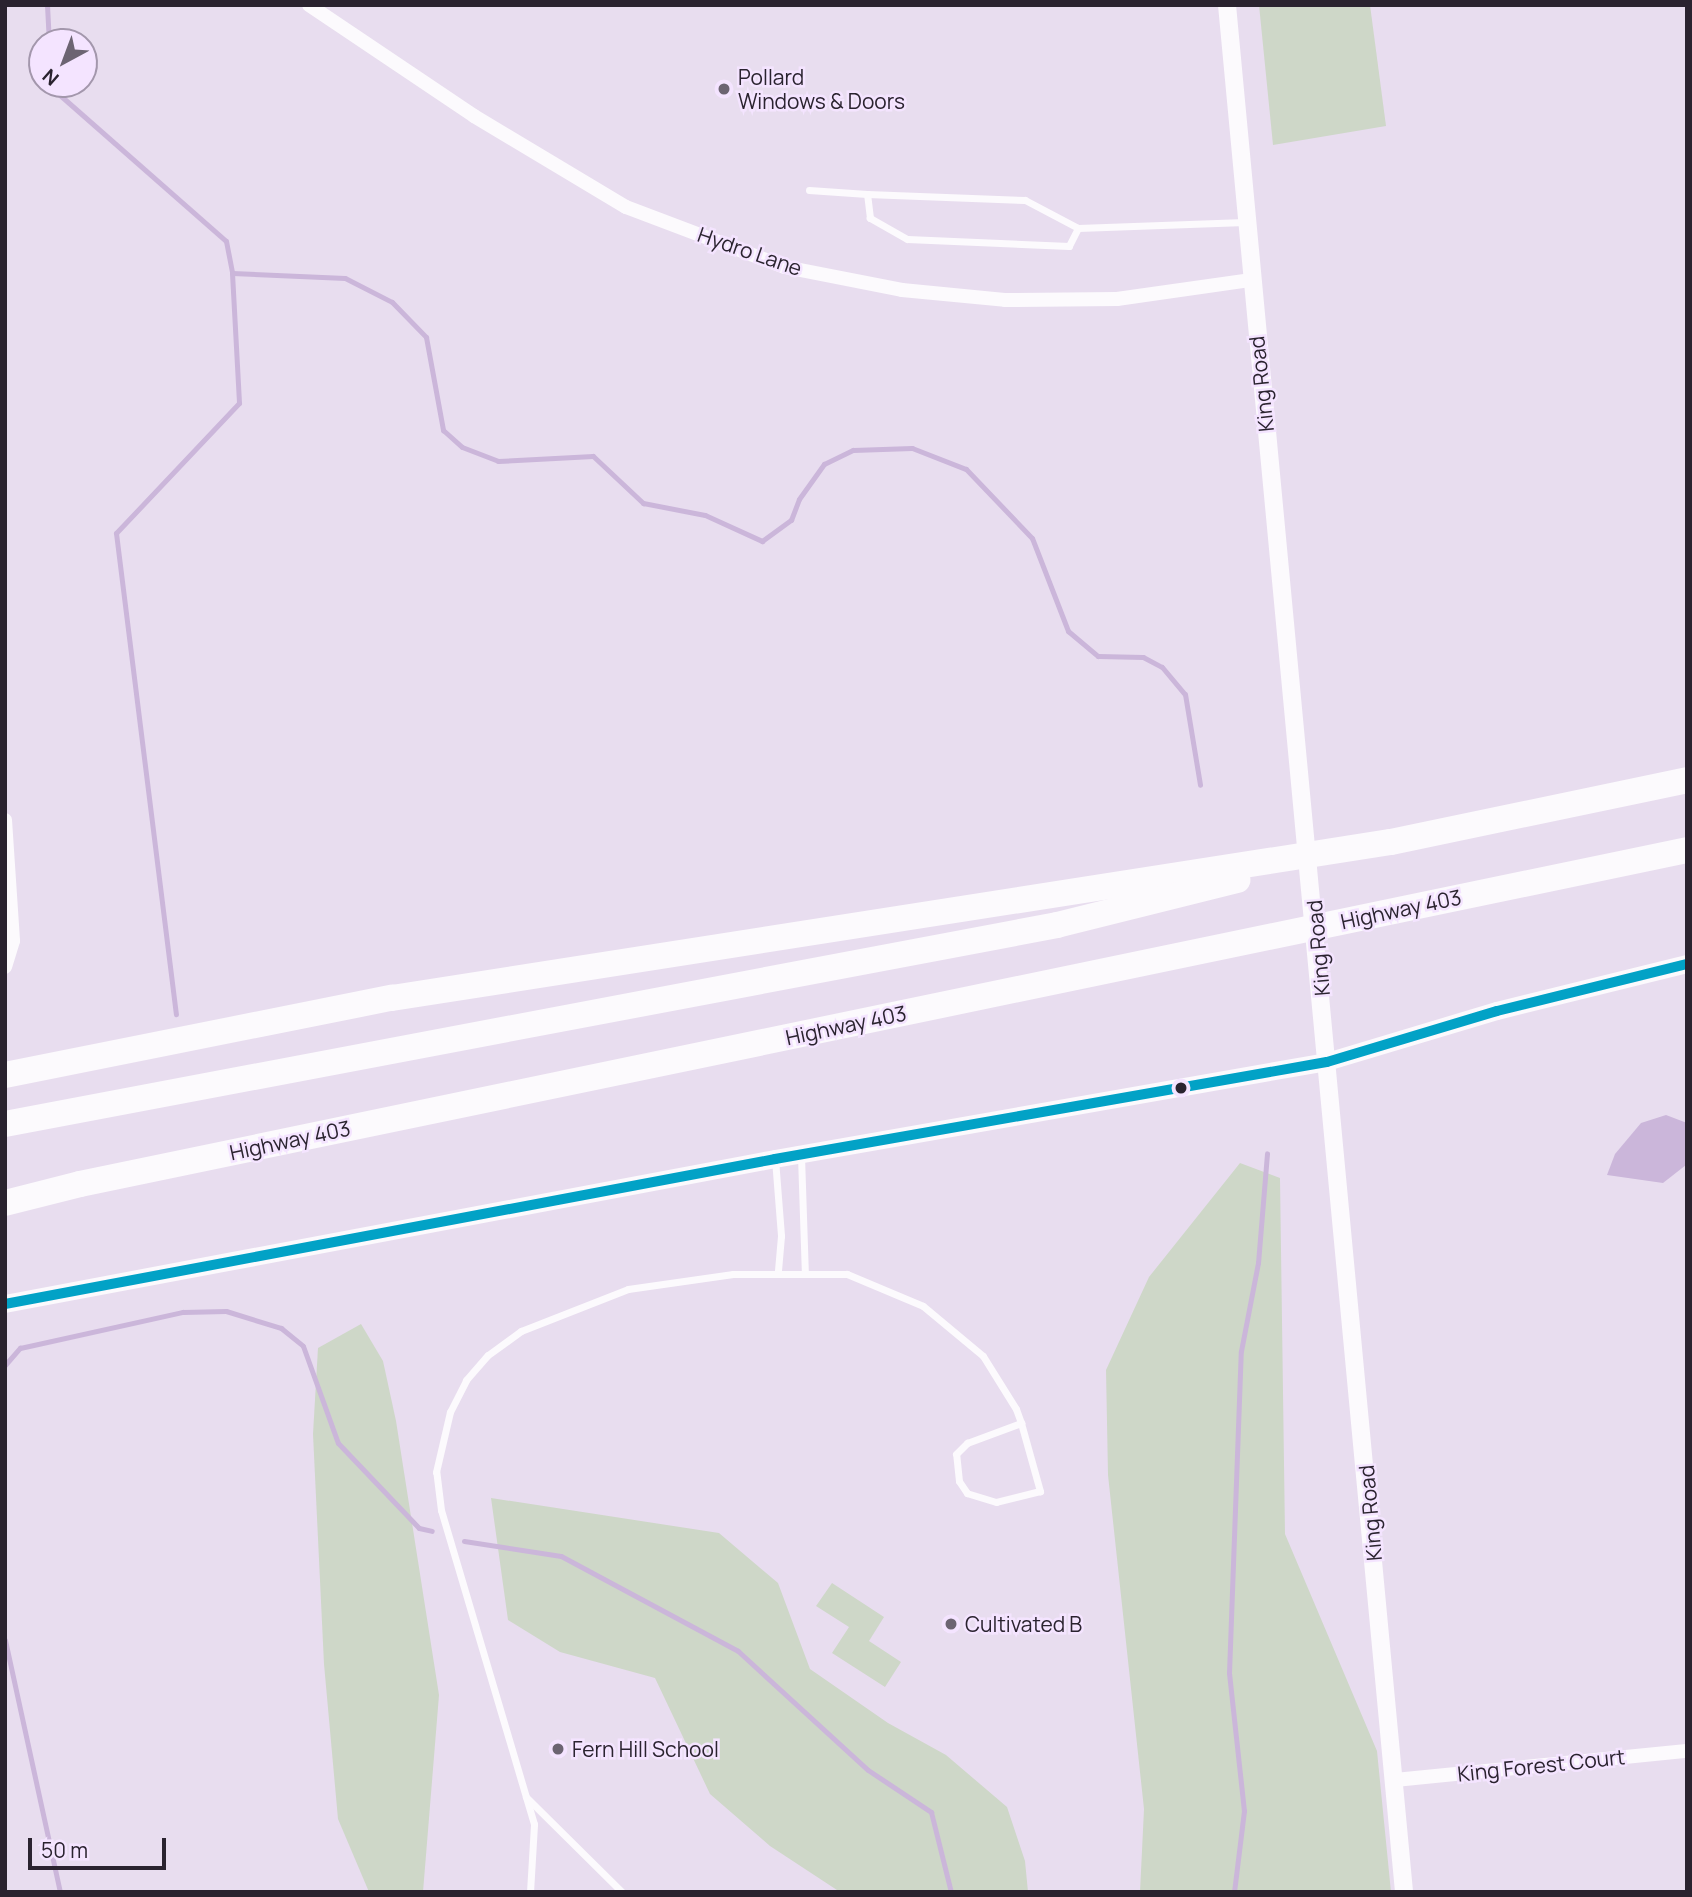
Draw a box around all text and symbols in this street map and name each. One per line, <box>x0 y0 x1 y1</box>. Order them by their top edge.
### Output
north arrow <box>28 28 98 98</box>
text: N <box>37 63 64 92</box>
place label: Pollard Windows & Doors <box>738 64 905 114</box>
marker: Pollard Windows & Doors <box>716 81 732 97</box>
street label: Hydro Lane <box>695 221 805 281</box>
street label: King Road <box>1243 335 1279 433</box>
street label: Highway 403 <box>1338 884 1464 934</box>
street label: King Road <box>1301 899 1335 997</box>
street label: Highway 403 <box>783 1000 909 1050</box>
unlabelled marker <box>1174 1081 1188 1095</box>
street label: Highway 403 <box>227 1115 353 1165</box>
street label: King Road <box>1353 1464 1387 1562</box>
place label: Cultivated B <box>965 1611 1082 1637</box>
marker: Cultivated B <box>943 1616 959 1632</box>
place label: Fern Hill School <box>572 1736 719 1762</box>
marker: Fern Hill School <box>550 1741 566 1757</box>
street label: King Forest Court <box>1456 1744 1626 1786</box>
scale bar <box>32 1824 170 1868</box>
text: 50 m <box>41 1836 88 1864</box>

